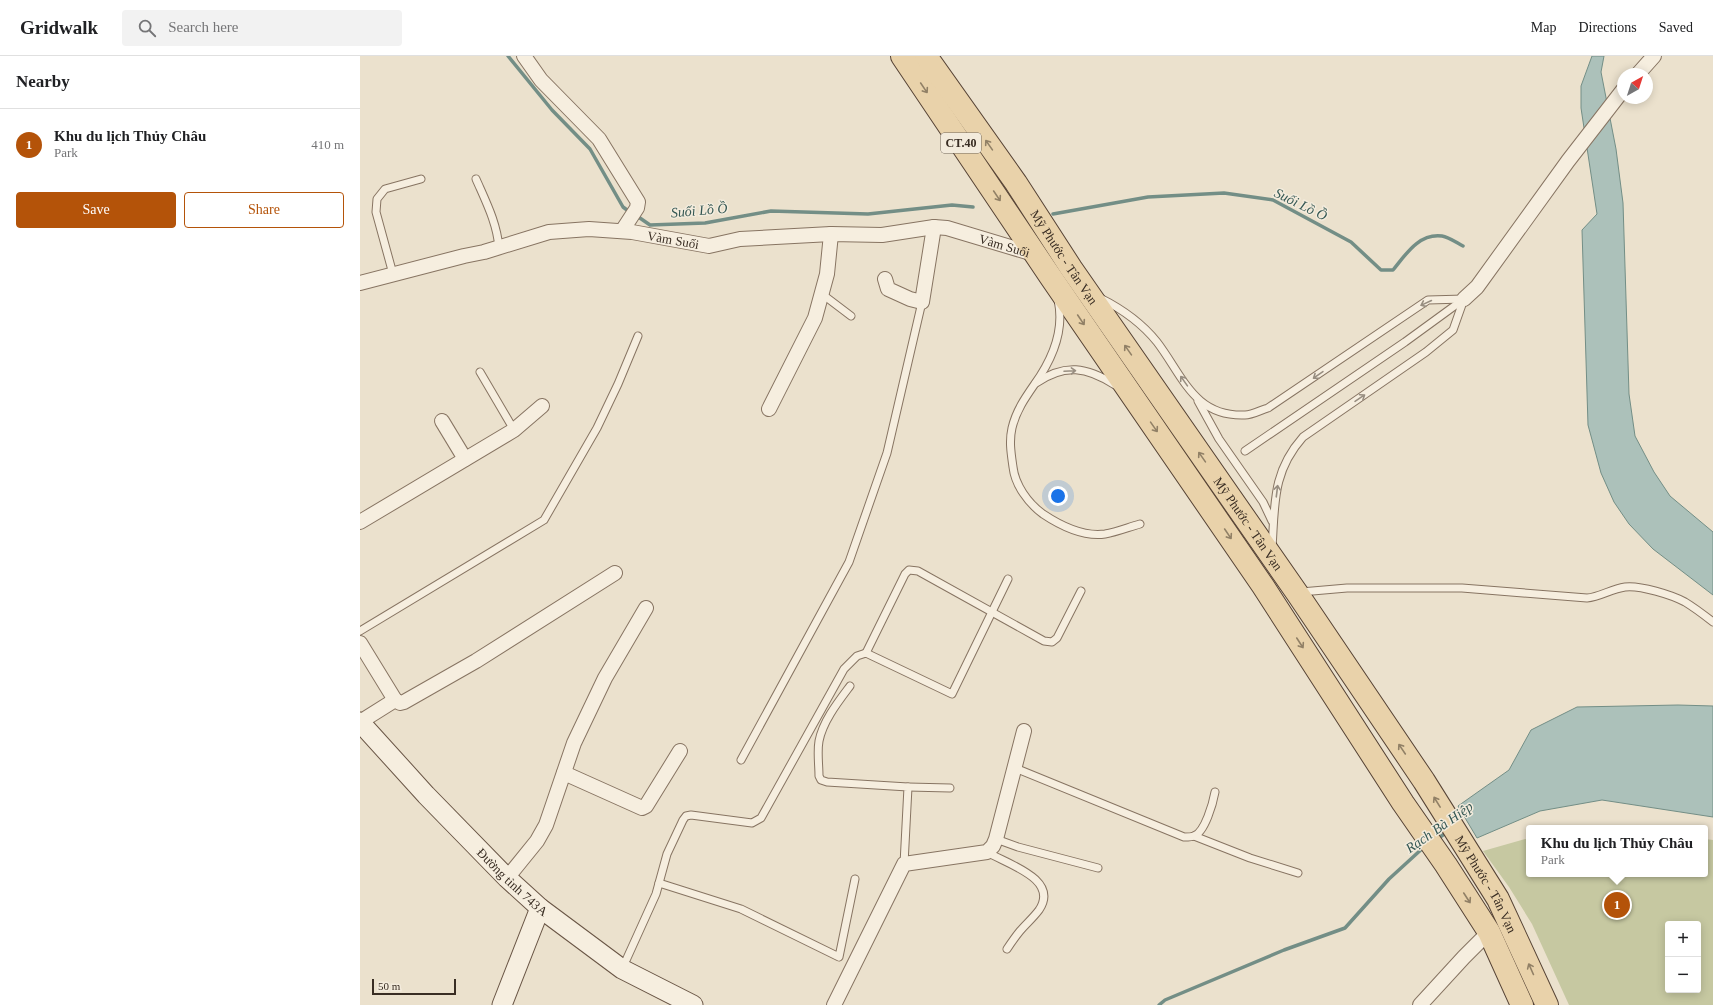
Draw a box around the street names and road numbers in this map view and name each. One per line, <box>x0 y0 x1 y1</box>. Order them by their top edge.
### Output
road number: CT.40 <box>941 133 981 153</box>
street label: Mỹ Phước - Tân Vạn <box>1027 207 1101 308</box>
street label: Vàm Suối <box>646 228 701 252</box>
street label: Vàm Suối <box>977 231 1032 261</box>
street label: Mỹ Phước - Tân Vạn <box>1211 474 1286 574</box>
street label: Mỹ Phước - Tân Vạn <box>1452 833 1520 936</box>
street label: Đường tỉnh 743A <box>474 845 551 920</box>

